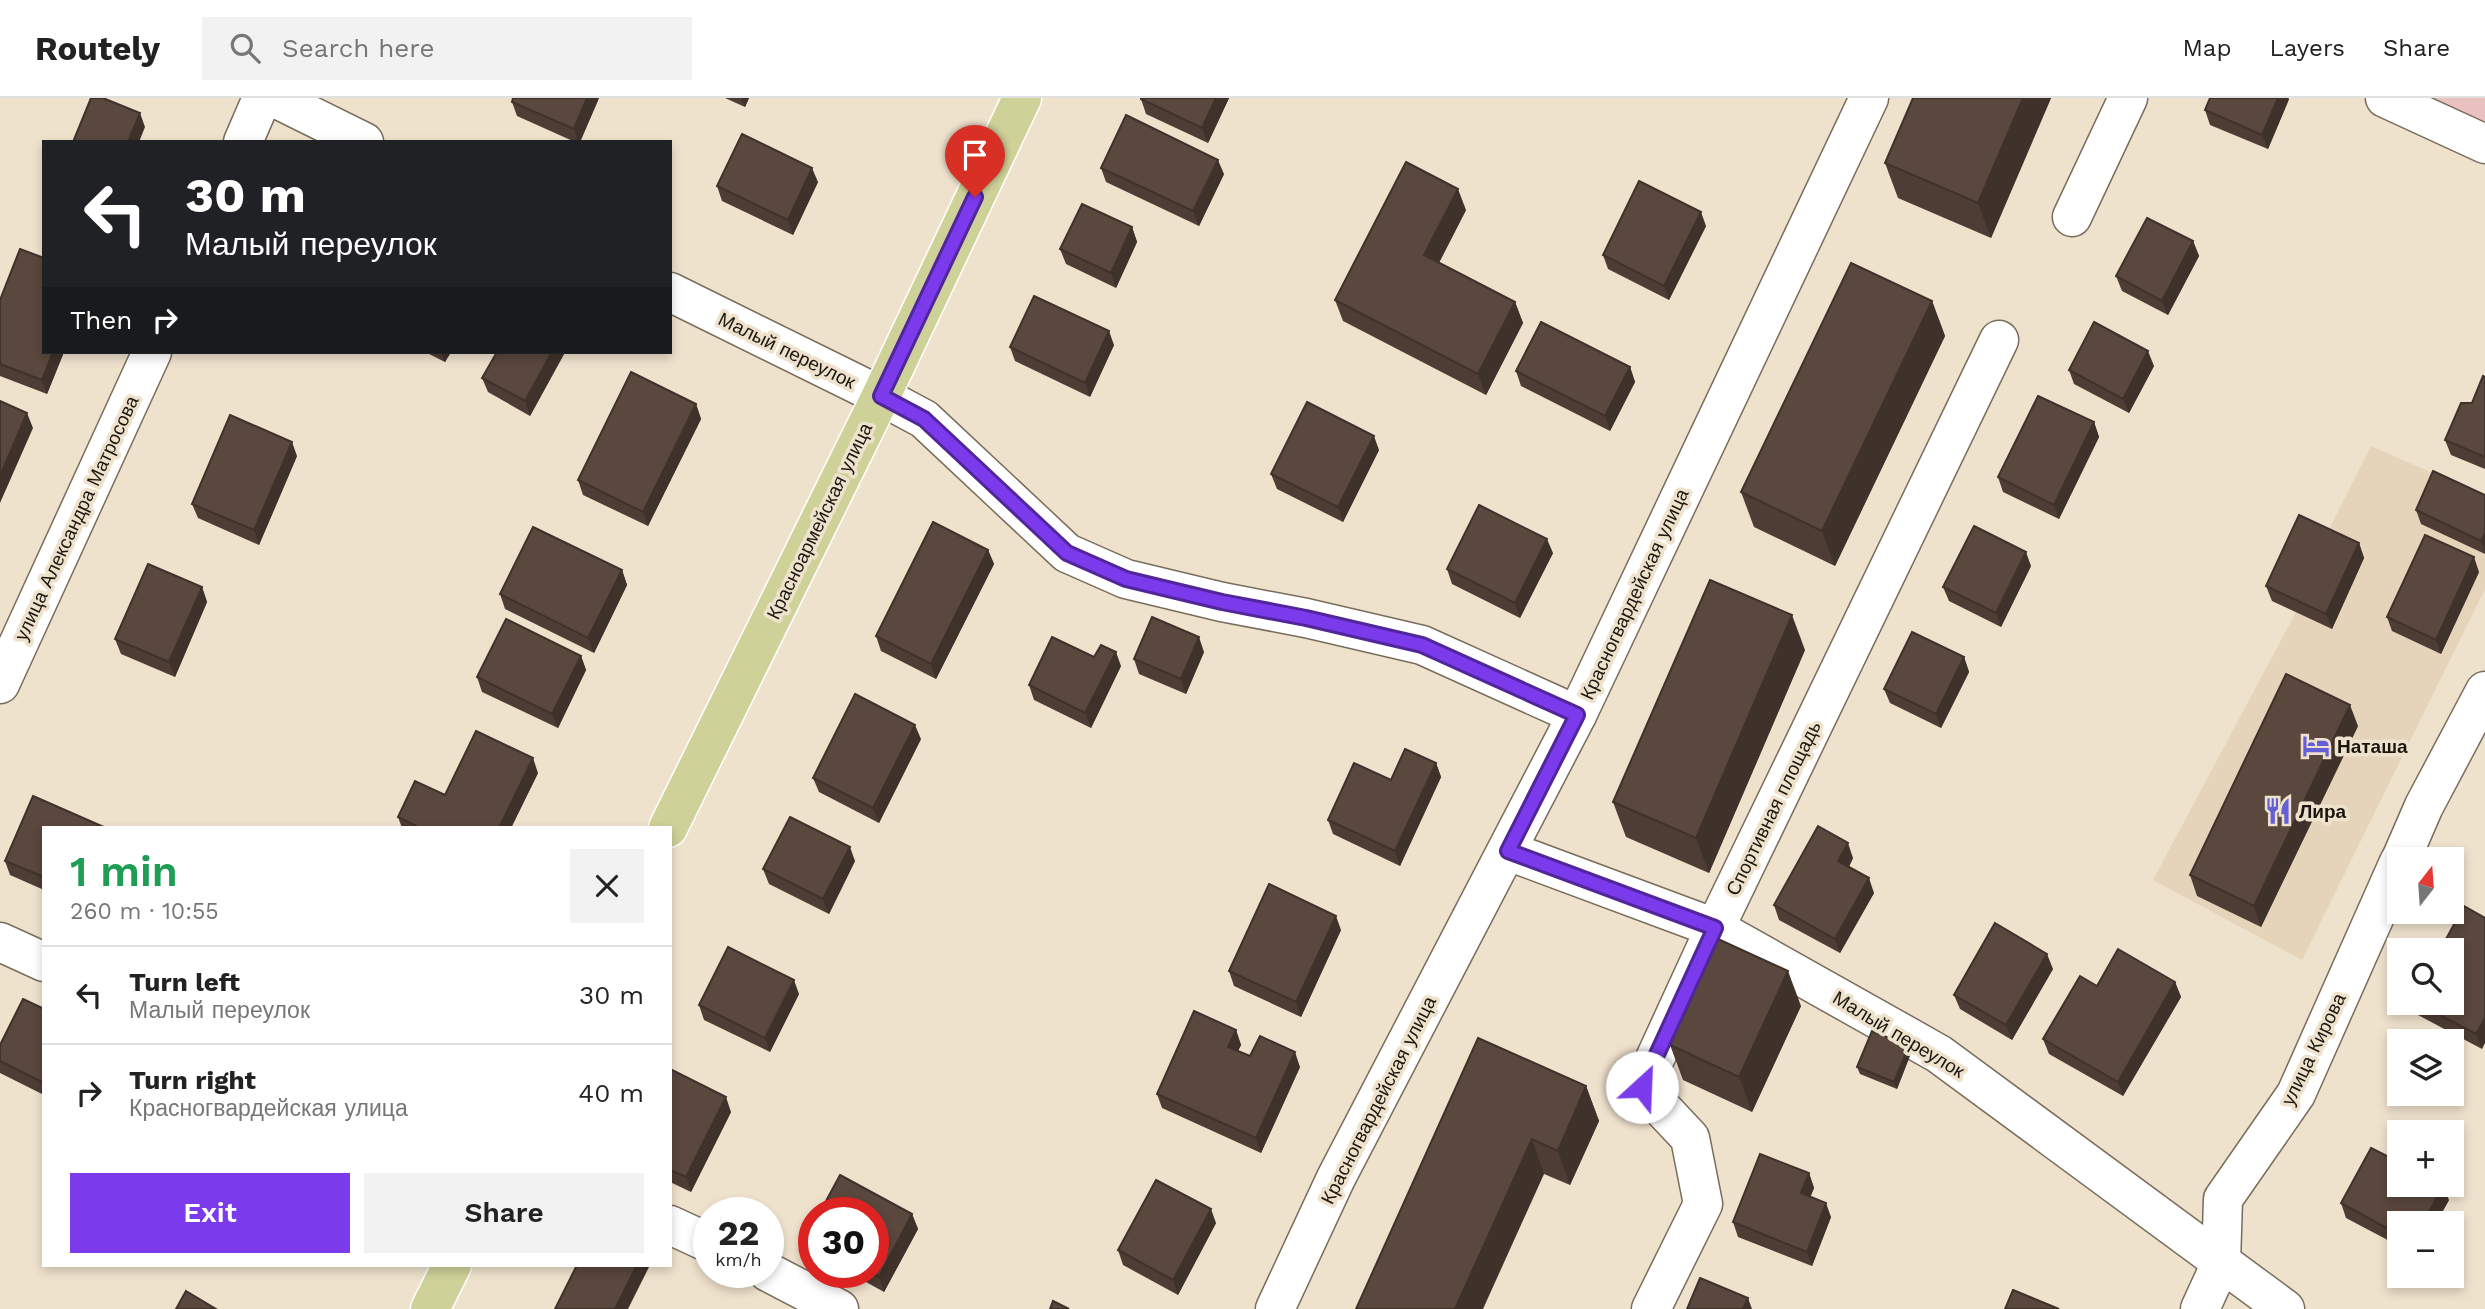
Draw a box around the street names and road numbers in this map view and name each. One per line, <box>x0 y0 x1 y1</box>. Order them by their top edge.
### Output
street label: Малый переулок <box>715 307 860 394</box>
street label: улица Александра Матросова <box>9 392 144 644</box>
street label: Красноармейская улица <box>762 419 877 623</box>
street label: Красногвардейская улица <box>1575 485 1694 703</box>
street label: Спортивная площадь <box>1721 717 1826 899</box>
street label: Малый переулок <box>1829 986 1969 1083</box>
street label: улица Кирова <box>2276 989 2351 1109</box>
street label: Красногвардейская улица <box>1316 992 1441 1208</box>

